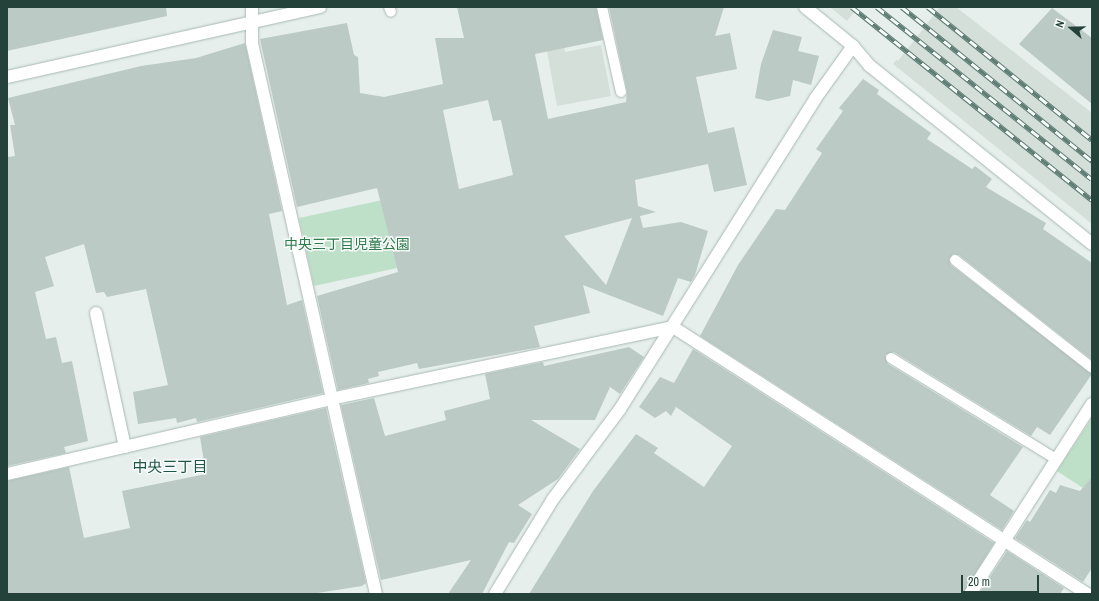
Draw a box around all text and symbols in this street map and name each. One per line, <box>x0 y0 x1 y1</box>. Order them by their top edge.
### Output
north arrow <box>1051 8 1091 48</box>
text: N <box>1052 18 1067 29</box>
park label: 中央三丁目児童公園 <box>284 236 410 252</box>
district label: 中央三丁目 <box>133 458 207 476</box>
scale bar <box>963 567 1041 593</box>
text: 20 m <box>968 574 990 590</box>

